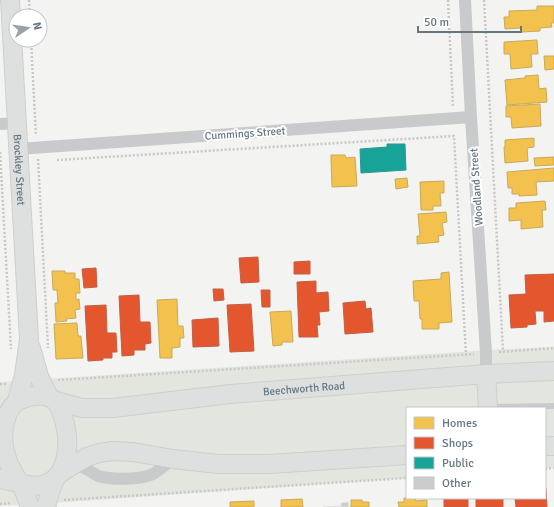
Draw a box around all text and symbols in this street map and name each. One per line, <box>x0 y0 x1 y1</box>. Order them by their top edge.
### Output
north arrow <box>8 8 48 48</box>
scale bar <box>418 8 521 34</box>
text: 50 m <box>424 15 449 30</box>
text: N <box>30 21 44 31</box>
street label: Cummings Street <box>204 124 286 143</box>
street label: Brockley Street <box>11 134 28 206</box>
street label: Woodland Street <box>467 148 486 226</box>
street label: Beechworth Road <box>262 379 346 398</box>
legend <box>406 407 546 499</box>
text: Homes <box>442 416 477 431</box>
text: Shops <box>442 436 473 451</box>
text: Public <box>442 456 474 471</box>
text: Other <box>442 476 472 491</box>

